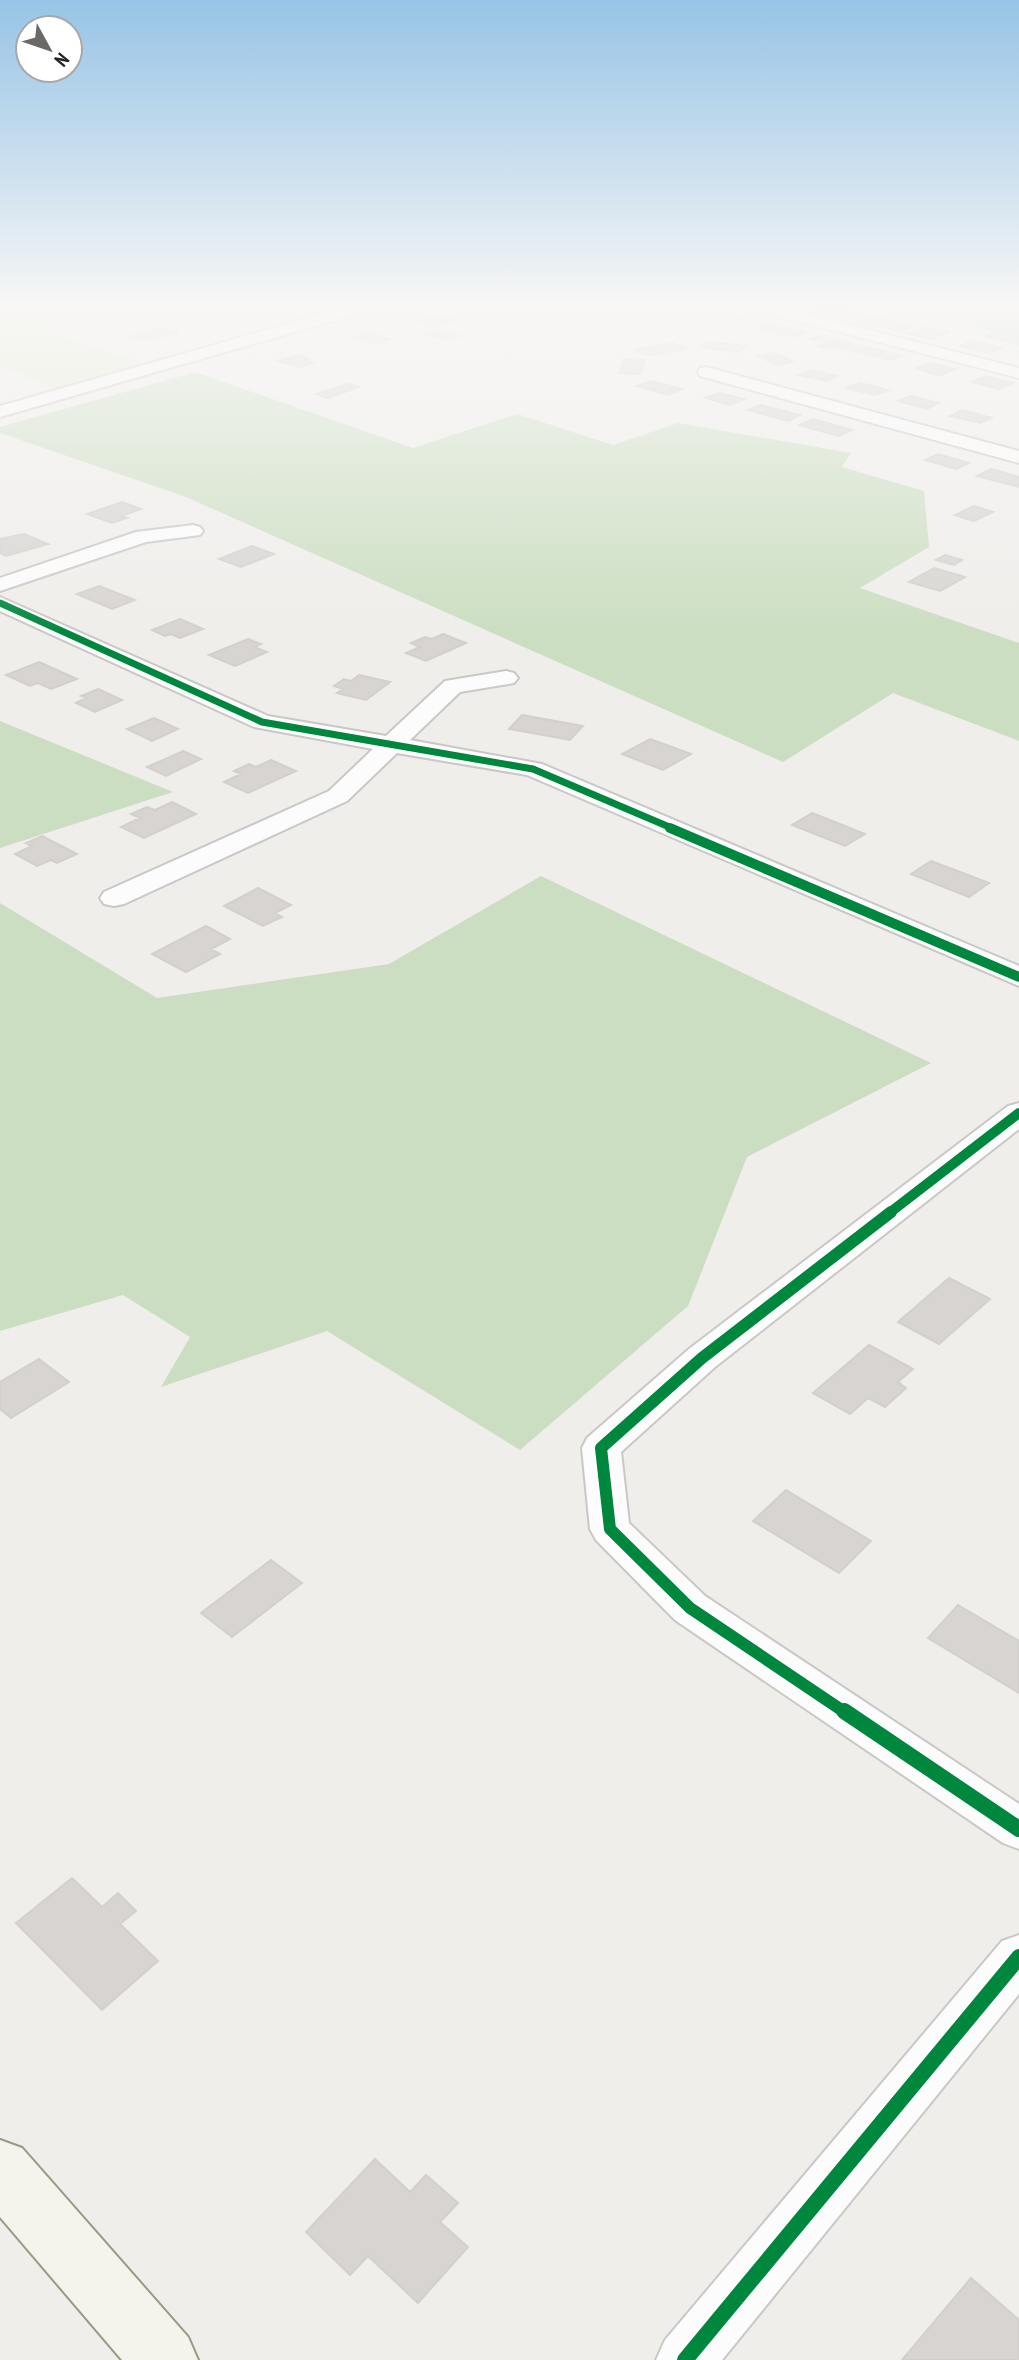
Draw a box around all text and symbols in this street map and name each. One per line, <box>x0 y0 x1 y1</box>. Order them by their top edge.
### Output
north arrow <box>14 14 84 84</box>
text: N <box>50 48 75 72</box>

